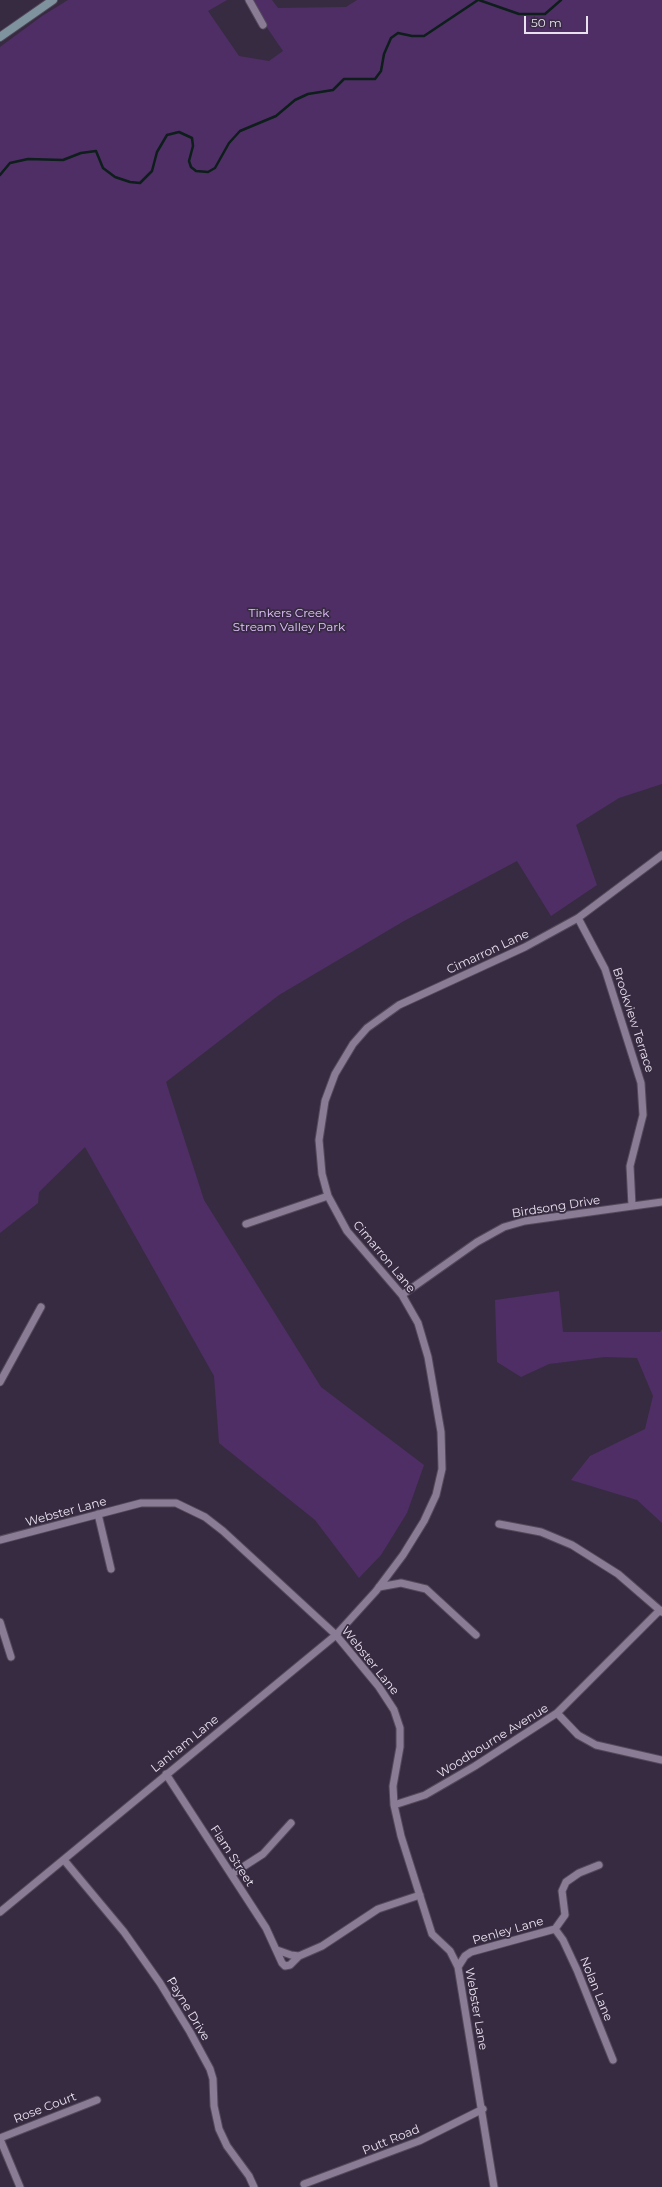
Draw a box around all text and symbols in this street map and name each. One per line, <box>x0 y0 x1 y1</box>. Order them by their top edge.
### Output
scale bar <box>526 8 590 34</box>
text: 50 m <box>531 15 562 30</box>
park label: Tinkers Creek Stream Valley Park <box>233 606 345 634</box>
street label: Cimarron Lane <box>445 927 531 977</box>
street label: Brookview Terrace <box>609 966 657 1074</box>
street label: Birdsong Drive <box>511 1193 601 1221</box>
street label: Cimarron Lane <box>350 1218 418 1296</box>
street label: Webster Lane <box>24 1494 108 1530</box>
street label: Webster Lane <box>338 1624 402 1698</box>
street label: Woodbourne Avenue <box>435 1701 551 1781</box>
street label: Lanham Lane <box>148 1712 222 1776</box>
street label: Flam Street <box>207 1823 257 1889</box>
street label: Penley Lane <box>471 1914 545 1948</box>
street label: Nolan Lane <box>577 1955 615 2023</box>
street label: Webster Lane <box>462 1967 490 2051</box>
street label: Payne Drive <box>163 1975 213 2043</box>
street label: Rose Court <box>12 2089 78 2127</box>
street label: Putt Road <box>360 2122 422 2158</box>

